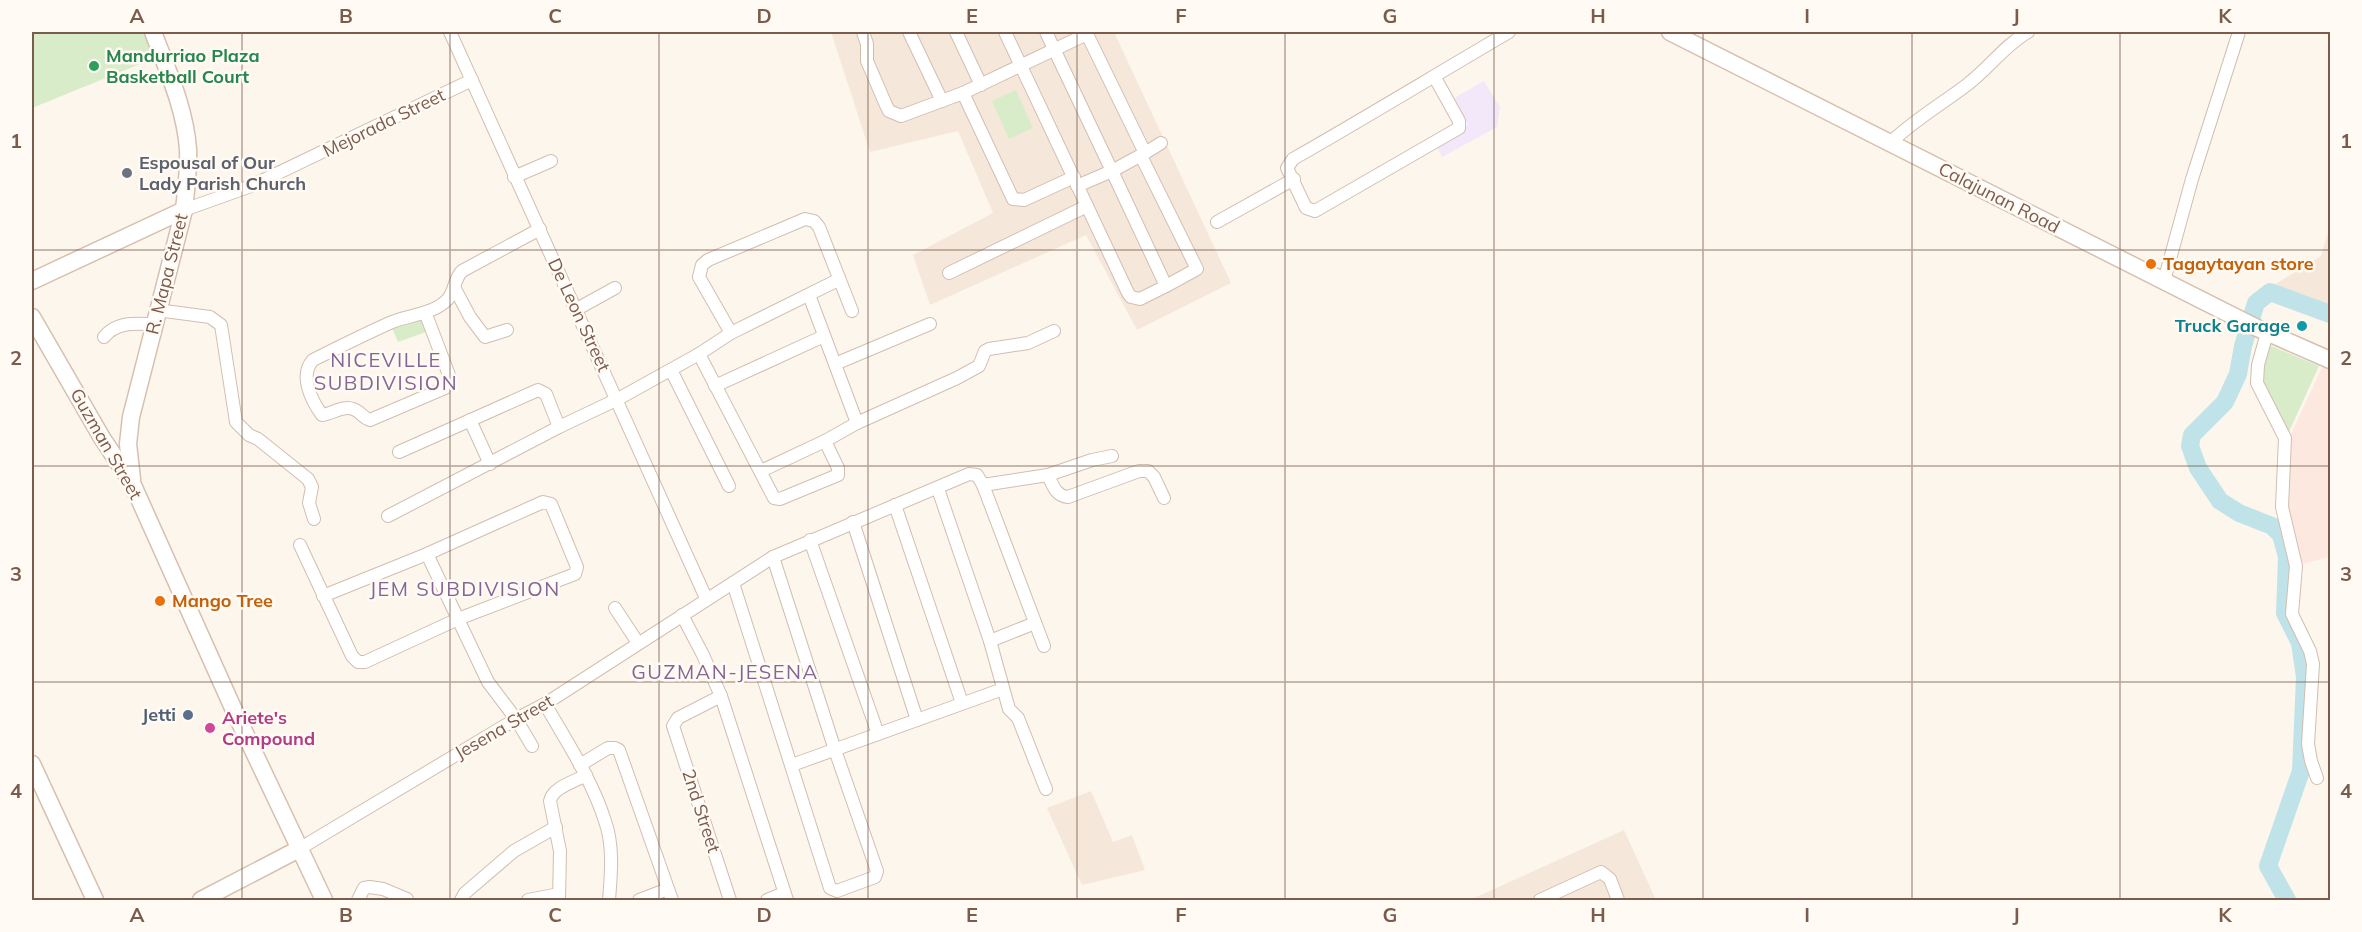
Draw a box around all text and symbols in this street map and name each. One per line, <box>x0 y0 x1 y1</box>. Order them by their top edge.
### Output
text: A <box>130 3 145 28</box>
text: B <box>339 3 353 28</box>
text: C <box>548 3 562 28</box>
text: D <box>756 3 772 28</box>
text: E <box>966 3 978 28</box>
text: F <box>1175 3 1187 28</box>
text: G <box>1383 3 1397 28</box>
text: H <box>1590 3 1606 28</box>
text: I <box>1804 3 1810 28</box>
text: J <box>2012 3 2020 28</box>
text: K <box>2218 3 2232 28</box>
place label: Mandurriao Plaza Basketball Court <box>106 44 260 88</box>
marker: Mandurriao Plaza Basketball Court <box>87 59 101 73</box>
street label: Mejorada Street <box>319 83 449 162</box>
text: 1 <box>10 128 22 153</box>
text: 1 <box>2340 128 2352 153</box>
place label: Espousal of Our Lady Parish Church <box>139 151 306 195</box>
street label: Calajunan Road <box>1935 157 2064 238</box>
marker: Espousal of Our Lady Parish Church <box>120 166 134 180</box>
street label: R. Mapa Street <box>140 211 193 337</box>
place label: Tagaytayan store <box>2163 252 2314 275</box>
street label: De Leon Street <box>543 254 616 375</box>
marker: Tagaytayan store <box>2144 257 2158 271</box>
place label: Truck Garage <box>2175 314 2290 337</box>
marker: Truck Garage <box>2295 319 2309 333</box>
text: 2 <box>10 345 22 370</box>
text: 2 <box>2340 345 2352 370</box>
district label: NICEVILLE SUBDIVISION <box>314 347 458 395</box>
street label: Guzman Street <box>65 384 148 503</box>
text: 3 <box>10 561 22 586</box>
text: 3 <box>2340 561 2352 586</box>
district label: JEM SUBDIVISION <box>369 576 561 601</box>
place label: Mango Tree <box>172 589 273 612</box>
marker: Mango Tree <box>153 594 167 608</box>
district label: GUZMAN-JESENA <box>631 659 819 684</box>
street label: Jesena Street <box>450 689 557 764</box>
place label: Jetti <box>142 703 176 726</box>
place label: Ariete's Compound <box>222 706 315 750</box>
marker: Jetti <box>181 708 195 722</box>
marker: Ariete's Compound <box>203 721 217 735</box>
street label: 2nd Street <box>677 766 726 856</box>
text: 4 <box>10 778 22 803</box>
text: 4 <box>2340 778 2352 803</box>
text: A <box>130 902 145 927</box>
text: B <box>339 902 353 927</box>
text: C <box>548 902 562 927</box>
text: D <box>756 902 772 927</box>
text: E <box>966 902 978 927</box>
text: F <box>1175 902 1187 927</box>
text: G <box>1383 902 1397 927</box>
text: H <box>1590 902 1606 927</box>
text: I <box>1804 902 1810 927</box>
text: J <box>2012 902 2020 927</box>
text: K <box>2218 902 2232 927</box>

